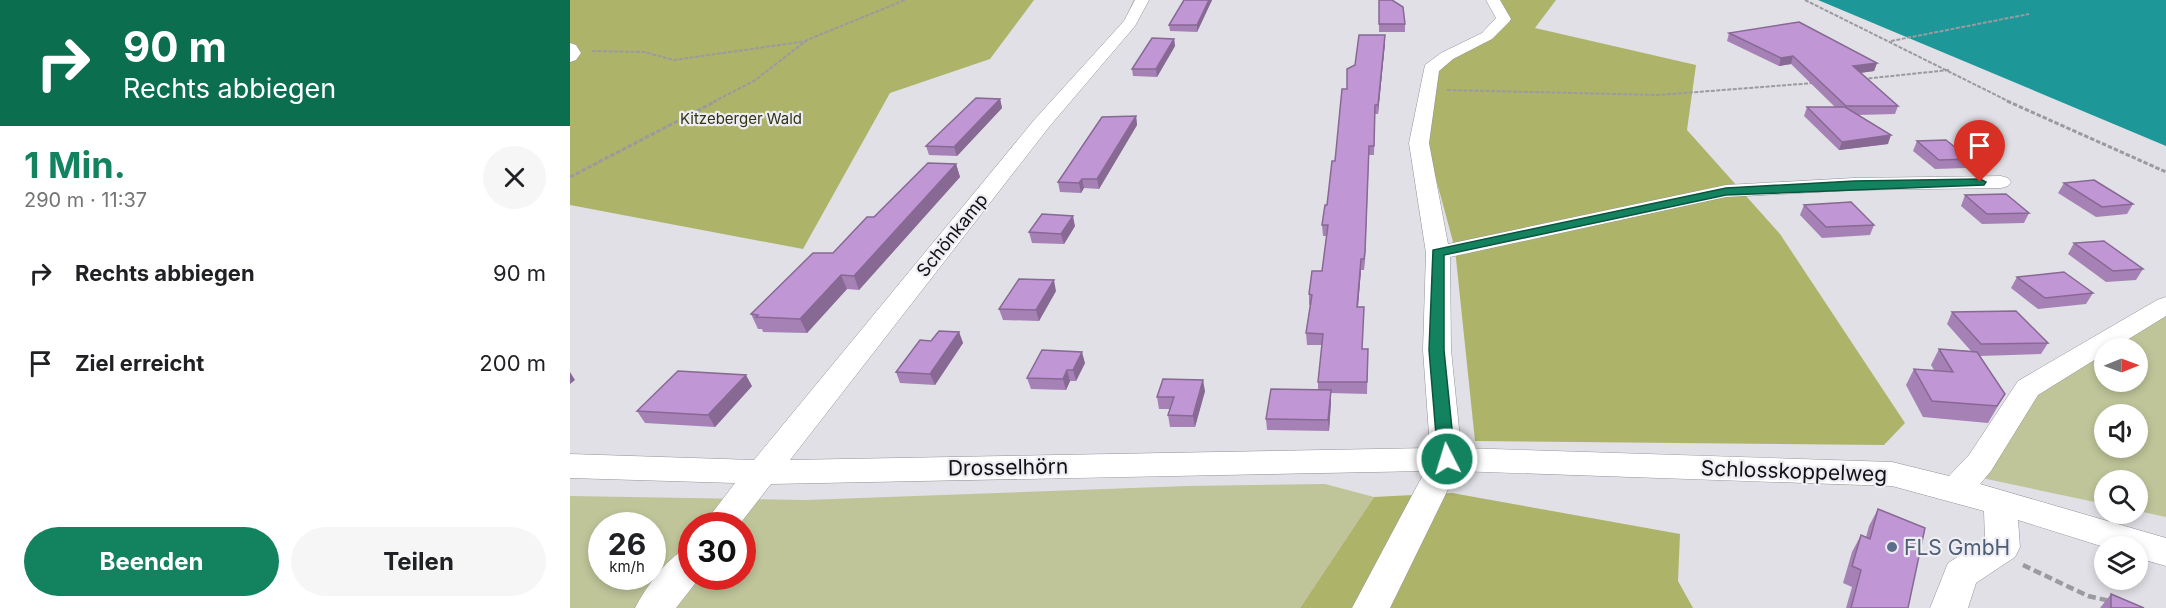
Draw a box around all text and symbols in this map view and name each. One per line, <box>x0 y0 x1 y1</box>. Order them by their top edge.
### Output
text: 90 m <box>123 21 227 72</box>
icon: right <box>24 24 102 102</box>
text: Rechts abbiegen <box>123 72 336 105</box>
park label: Kitzeberger Wald <box>680 109 802 128</box>
pin <box>1954 120 2005 182</box>
icon: arrive <box>1963 129 1996 162</box>
text: 1 Min. <box>24 143 126 187</box>
button: close <box>483 146 546 209</box>
text: 290 m · 11:37 <box>24 188 147 212</box>
street label: Schönkamp <box>912 189 992 281</box>
icon: right <box>24 257 57 290</box>
text: Rechts abbiegen <box>75 260 255 286</box>
text: 90 m <box>493 260 546 286</box>
north arrow <box>2094 338 2148 392</box>
map controls <box>2094 338 2148 590</box>
icon: arrive <box>24 347 57 380</box>
text: Ziel erreicht <box>75 350 204 376</box>
text: 200 m <box>479 350 546 376</box>
button: sound <box>2094 404 2148 458</box>
position arrow <box>1415 427 1479 491</box>
street label: Drosselhörn <box>948 453 1068 481</box>
street label: Schlosskoppelweg <box>1700 455 1888 487</box>
button: search <box>2094 470 2148 524</box>
speed limit sign: 30 <box>678 512 756 590</box>
text: 26 <box>608 526 646 562</box>
button: Beenden <box>24 527 279 596</box>
button: Teilen <box>291 527 546 596</box>
place label: FLS GmbH <box>1904 535 2010 560</box>
button: layers <box>2094 536 2148 590</box>
marker: FLS GmbH <box>1885 540 1899 554</box>
text: km/h <box>609 557 645 576</box>

